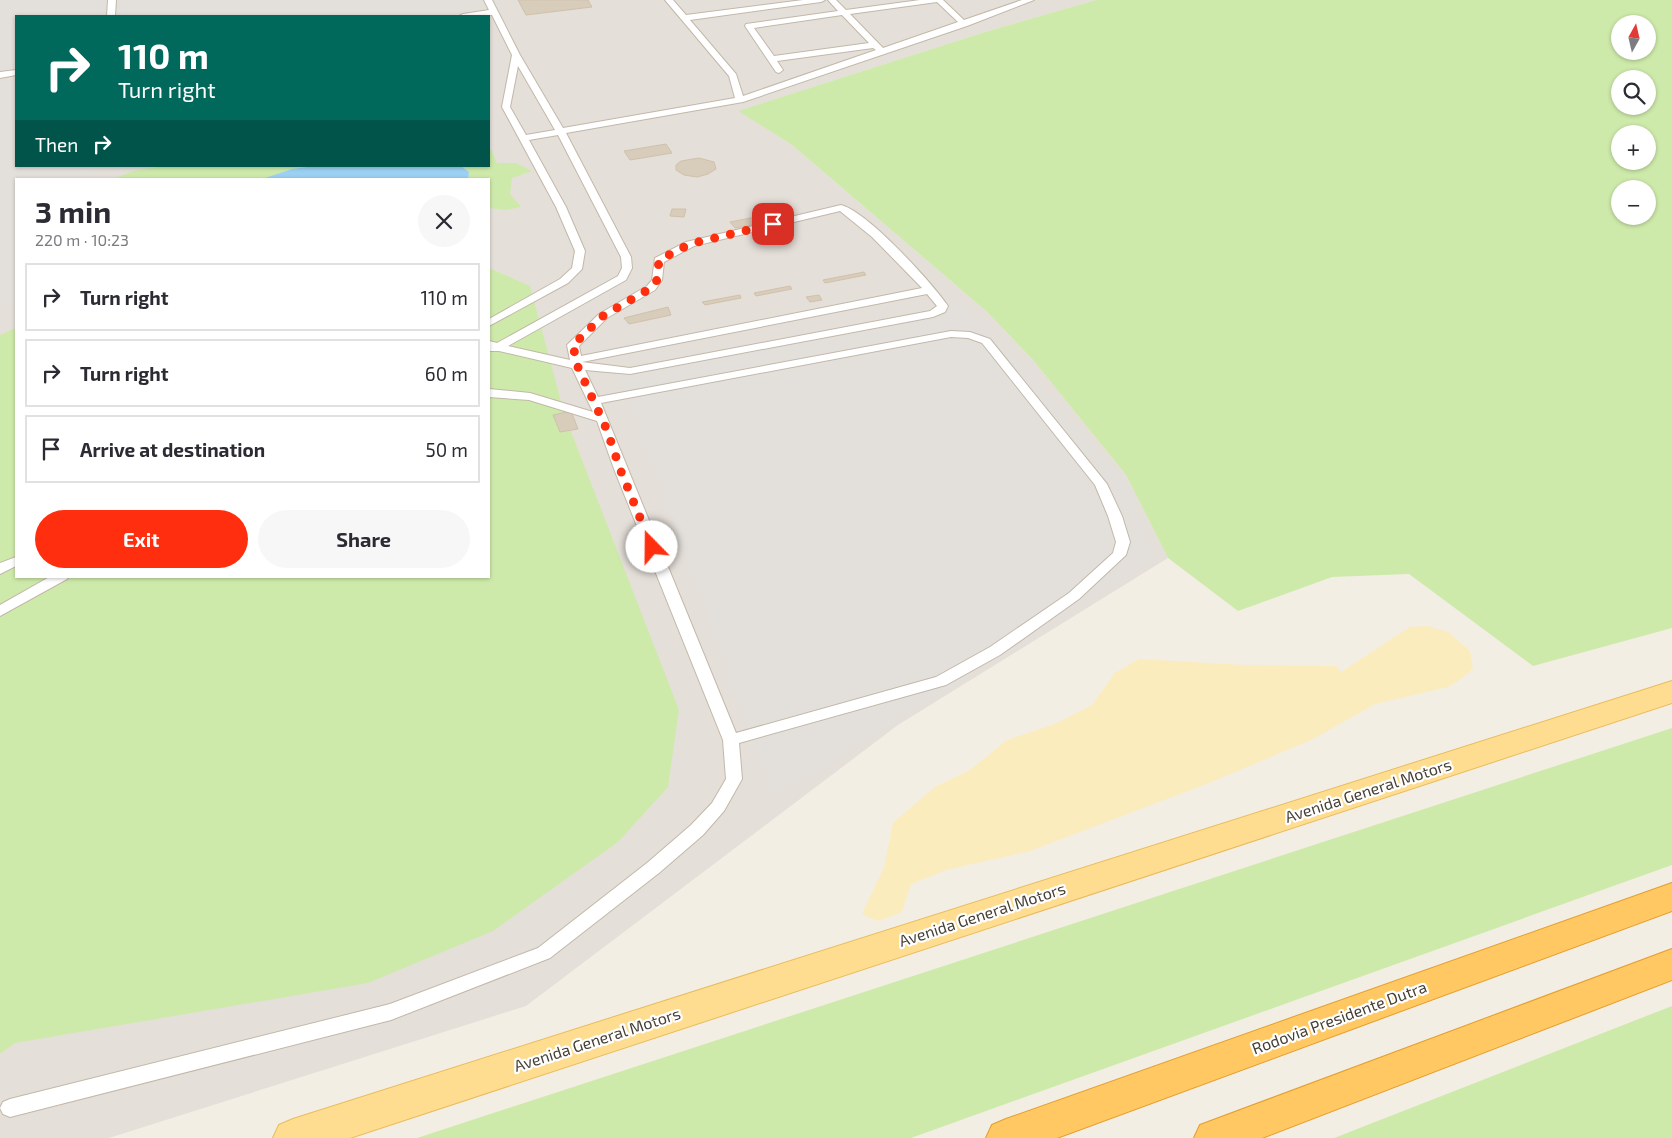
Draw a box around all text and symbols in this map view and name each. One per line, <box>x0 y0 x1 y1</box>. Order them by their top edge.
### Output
north arrow <box>1611 15 1656 60</box>
map controls <box>1611 15 1656 225</box>
text: 110 m <box>118 34 209 76</box>
icon: right <box>35 35 100 100</box>
button: search <box>1611 70 1656 115</box>
text: Turn right <box>118 76 216 102</box>
button: + <box>1611 125 1656 170</box>
icon: right <box>88 130 116 158</box>
text: Then <box>35 133 78 156</box>
button: − <box>1611 180 1656 225</box>
text: 3 min <box>35 193 111 229</box>
button: close <box>418 195 470 247</box>
pin <box>752 203 794 245</box>
icon: arrive <box>759 210 787 238</box>
text: 220 m · 10:23 <box>35 230 129 249</box>
icon: right <box>37 283 65 311</box>
text: Turn right <box>80 286 168 309</box>
text: 110 m <box>421 286 468 309</box>
icon: right <box>37 359 65 387</box>
text: Turn right <box>80 362 168 385</box>
text: 60 m <box>425 362 468 385</box>
icon: arrive <box>37 435 65 463</box>
text: Arrive at destination <box>80 438 265 461</box>
text: 50 m <box>425 438 468 461</box>
button: Exit <box>35 510 248 568</box>
button: Share <box>258 510 470 568</box>
position arrow <box>625 520 677 572</box>
street label: Avenida General Motors <box>1282 754 1454 826</box>
street label: Avenida General Motors <box>896 878 1068 950</box>
street label: Rodovia Presidente Dutra <box>1249 977 1429 1057</box>
street label: Avenida General Motors <box>511 1003 683 1075</box>

